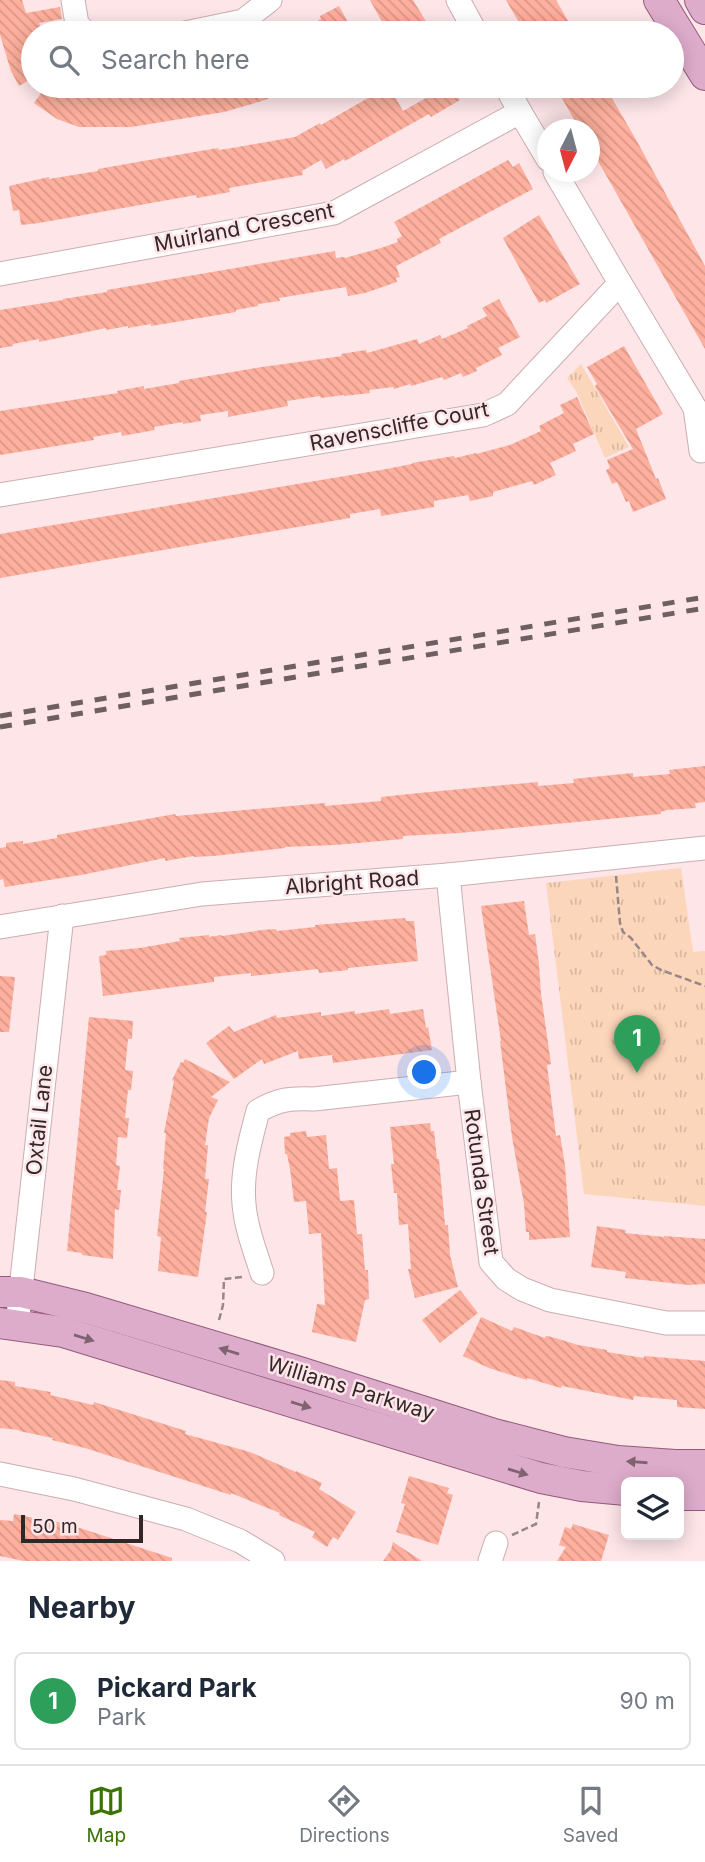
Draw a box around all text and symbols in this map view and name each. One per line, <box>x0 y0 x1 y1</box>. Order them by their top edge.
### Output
search box <box>21 21 684 98</box>
icon: search <box>45 41 83 79</box>
text: Search here <box>101 44 250 75</box>
north arrow <box>537 119 600 182</box>
street label: Muirland Crescent <box>152 197 336 257</box>
street label: Ravenscliffe Court <box>307 396 491 456</box>
street label: Albright Road <box>284 865 420 899</box>
pin: 1 <box>614 1015 660 1073</box>
your location <box>407 1055 441 1089</box>
street label: Oxtail Lane <box>21 1063 57 1177</box>
street label: Rotunda Street <box>459 1107 505 1257</box>
one-way arrow <box>73 1333 94 1343</box>
one-way arrow <box>218 1345 239 1355</box>
street label: Williams Parkway <box>264 1351 438 1425</box>
one-way arrow <box>291 1400 312 1411</box>
one-way arrow <box>626 1456 648 1467</box>
one-way arrow <box>508 1467 529 1477</box>
map controls <box>621 1477 684 1540</box>
button: layers <box>621 1477 684 1540</box>
scale bar <box>21 1512 144 1544</box>
text: 50 m <box>32 1515 78 1538</box>
text: Nearby <box>28 1589 136 1625</box>
text: Pickard Park <box>97 1672 257 1703</box>
text: 1 <box>48 1687 58 1715</box>
text: 90 m <box>620 1687 675 1715</box>
text: Park <box>97 1703 146 1731</box>
tab: Map <box>87 1782 126 1847</box>
tab: Directions <box>299 1782 390 1847</box>
tab: Saved <box>563 1782 618 1847</box>

